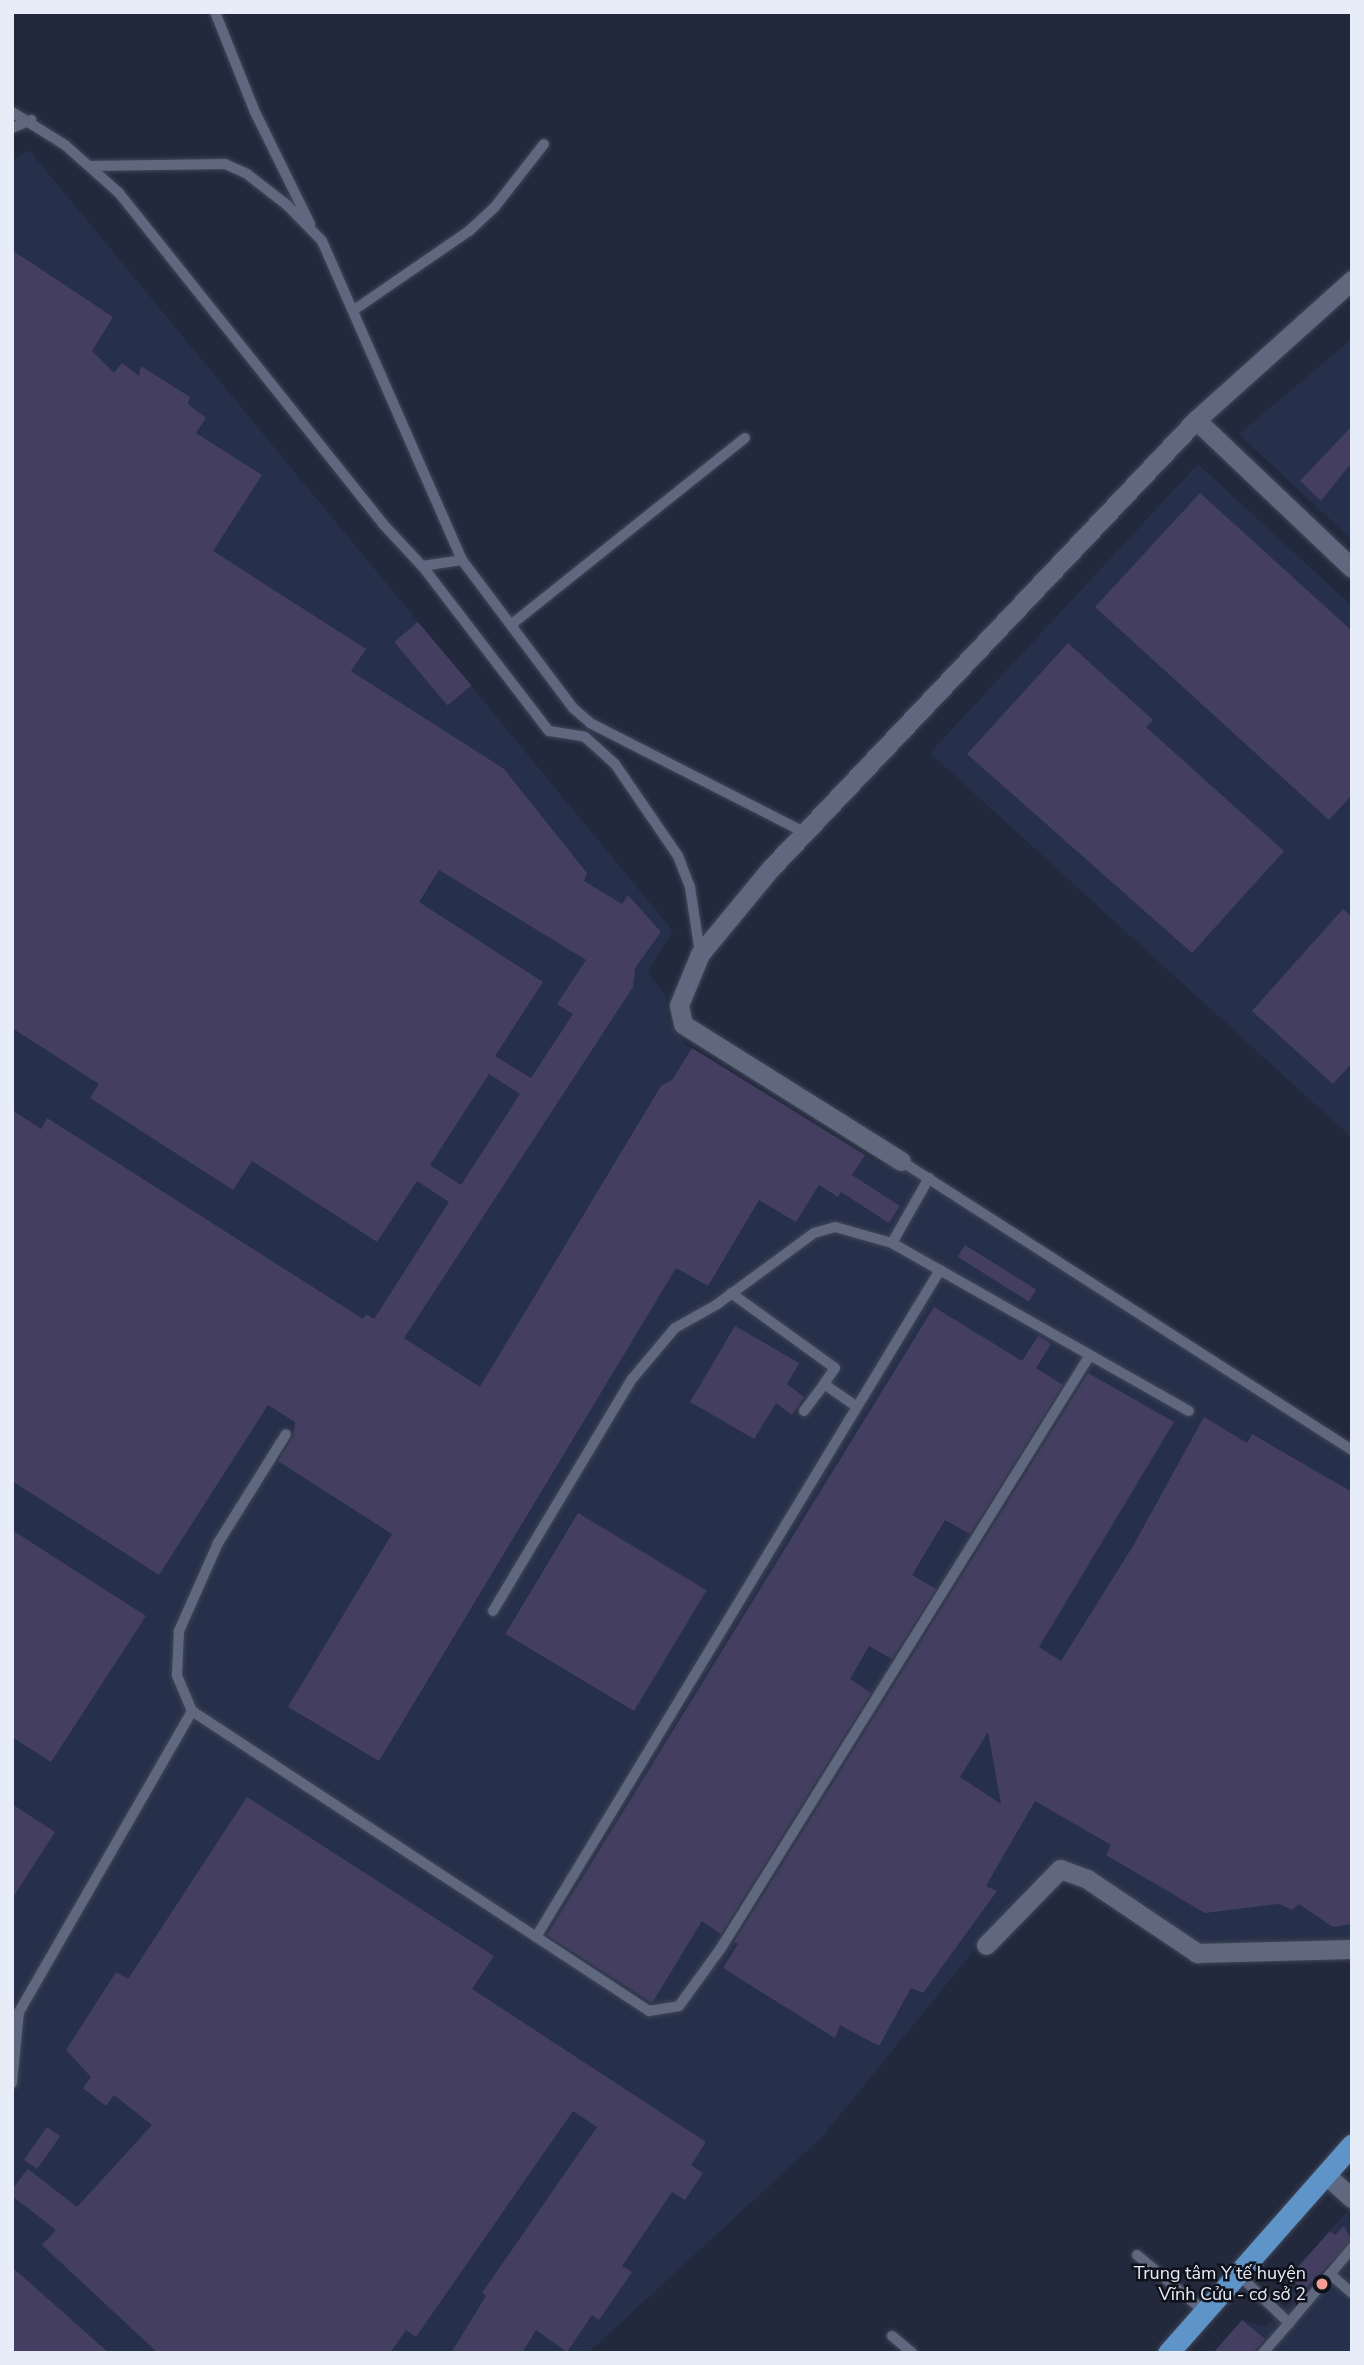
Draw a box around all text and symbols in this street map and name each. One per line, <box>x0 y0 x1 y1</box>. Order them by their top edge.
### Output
place label: Trung tâm Y tế huyện Vĩnh Cửu - cơ sở 2 <box>1134 2263 1306 2306</box>
marker: Trung tâm Y tế huyện Vĩnh Cửu - cơ sở 2 <box>1312 2274 1332 2294</box>

